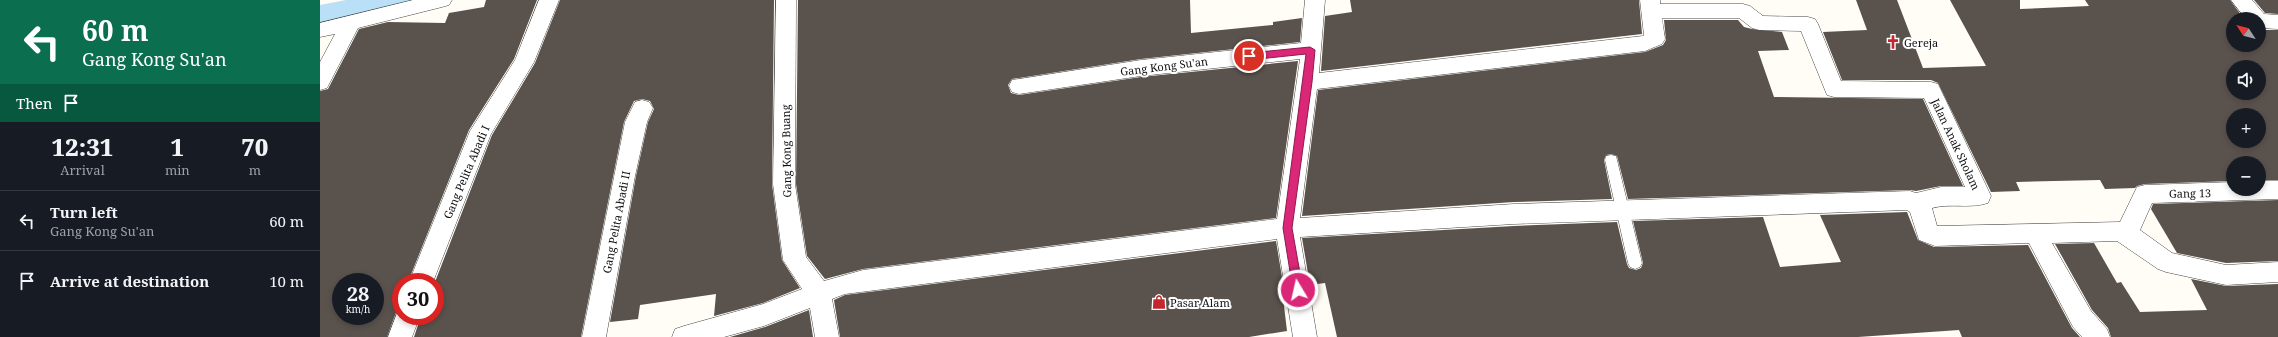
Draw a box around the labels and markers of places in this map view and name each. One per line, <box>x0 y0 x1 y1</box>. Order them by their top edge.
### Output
church icon: Gereja <box>1885 34 1901 50</box>
place label: Gereja <box>1904 35 1938 50</box>
pin <box>1232 39 1266 73</box>
shop icon: Pasar Alam <box>1151 294 1167 310</box>
place label: Pasar Alam <box>1170 295 1230 310</box>

